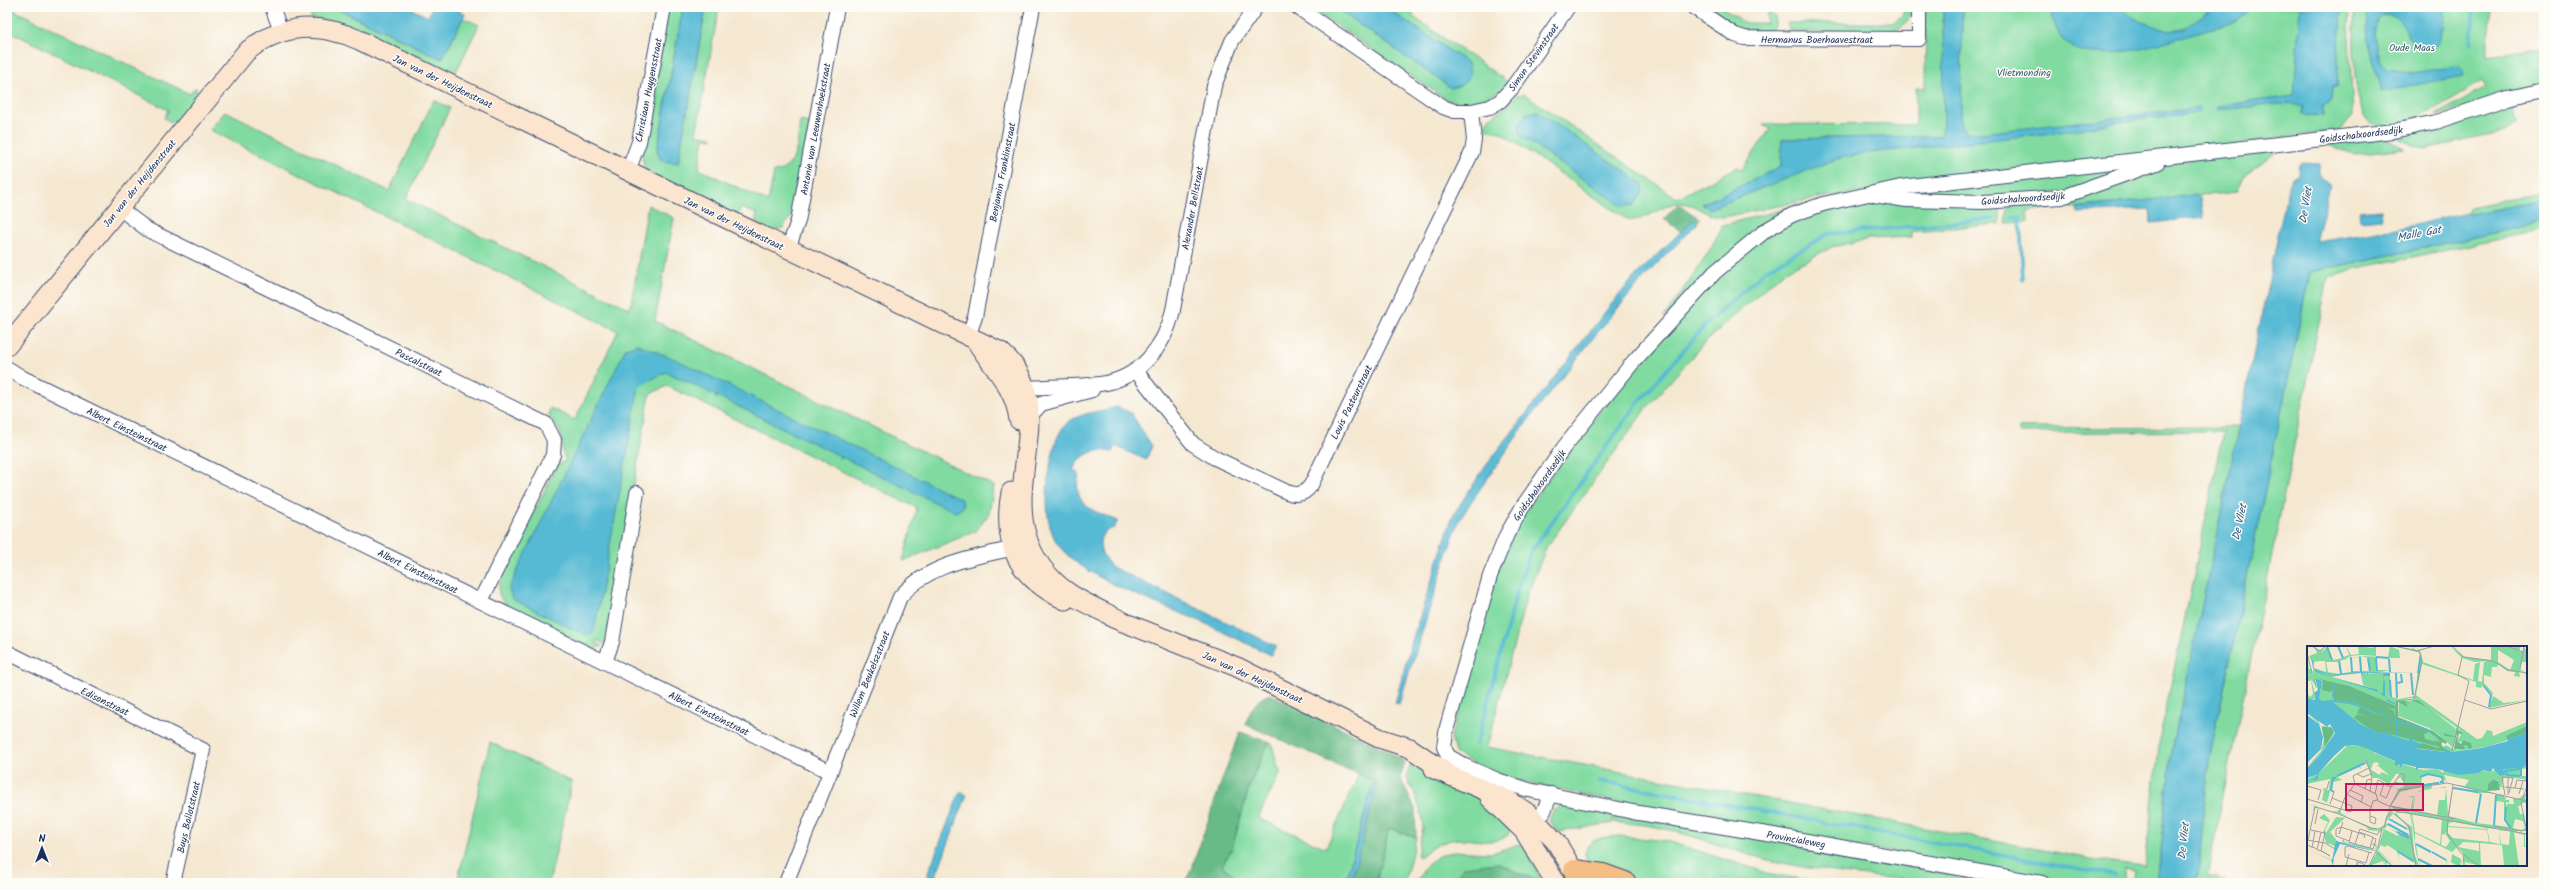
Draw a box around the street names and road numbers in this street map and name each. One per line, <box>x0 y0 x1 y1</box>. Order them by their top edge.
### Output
street label: Simon Stevinstraat <box>1504 20 1563 95</box>
street label: Hermanus Boerhaavestraat <box>1761 32 1873 48</box>
street label: Christiaan Huygensstraat <box>631 37 667 144</box>
street label: Jan van der Heijdenstraat <box>390 51 495 113</box>
street label: Antonie van Leeuwenhoekstraat <box>796 62 836 196</box>
street label: Benjamin Franklinstraat <box>985 121 1021 223</box>
street label: Goidschalxoordsedijk <box>2318 122 2404 148</box>
street label: Jan van der Heijdenstraat <box>99 136 180 231</box>
street label: Alexander Bellstraat <box>1178 165 1208 251</box>
street label: Goidschalxoordsedijk <box>1981 188 2066 210</box>
street label: Jan van der Heijdenstraat <box>681 193 786 255</box>
street label: Pascalstraat <box>392 345 445 381</box>
street label: Louis Pasteurstraat <box>1327 362 1377 442</box>
street label: Albert Einsteinstraat <box>83 403 170 456</box>
street label: Goidschalxoordsedijk <box>1509 446 1571 525</box>
street label: Albert Einsteinstraat <box>374 545 461 598</box>
street label: Willem Beukelszstraat <box>845 629 895 720</box>
street label: Jan van der Heijdenstraat <box>1200 648 1306 708</box>
street label: Edisonstraat <box>78 683 132 721</box>
street label: Albert Einsteinstraat <box>665 687 752 740</box>
street label: Buys Ballotstraat <box>173 780 205 855</box>
street label: Provincialeweg <box>1765 827 1827 853</box>

